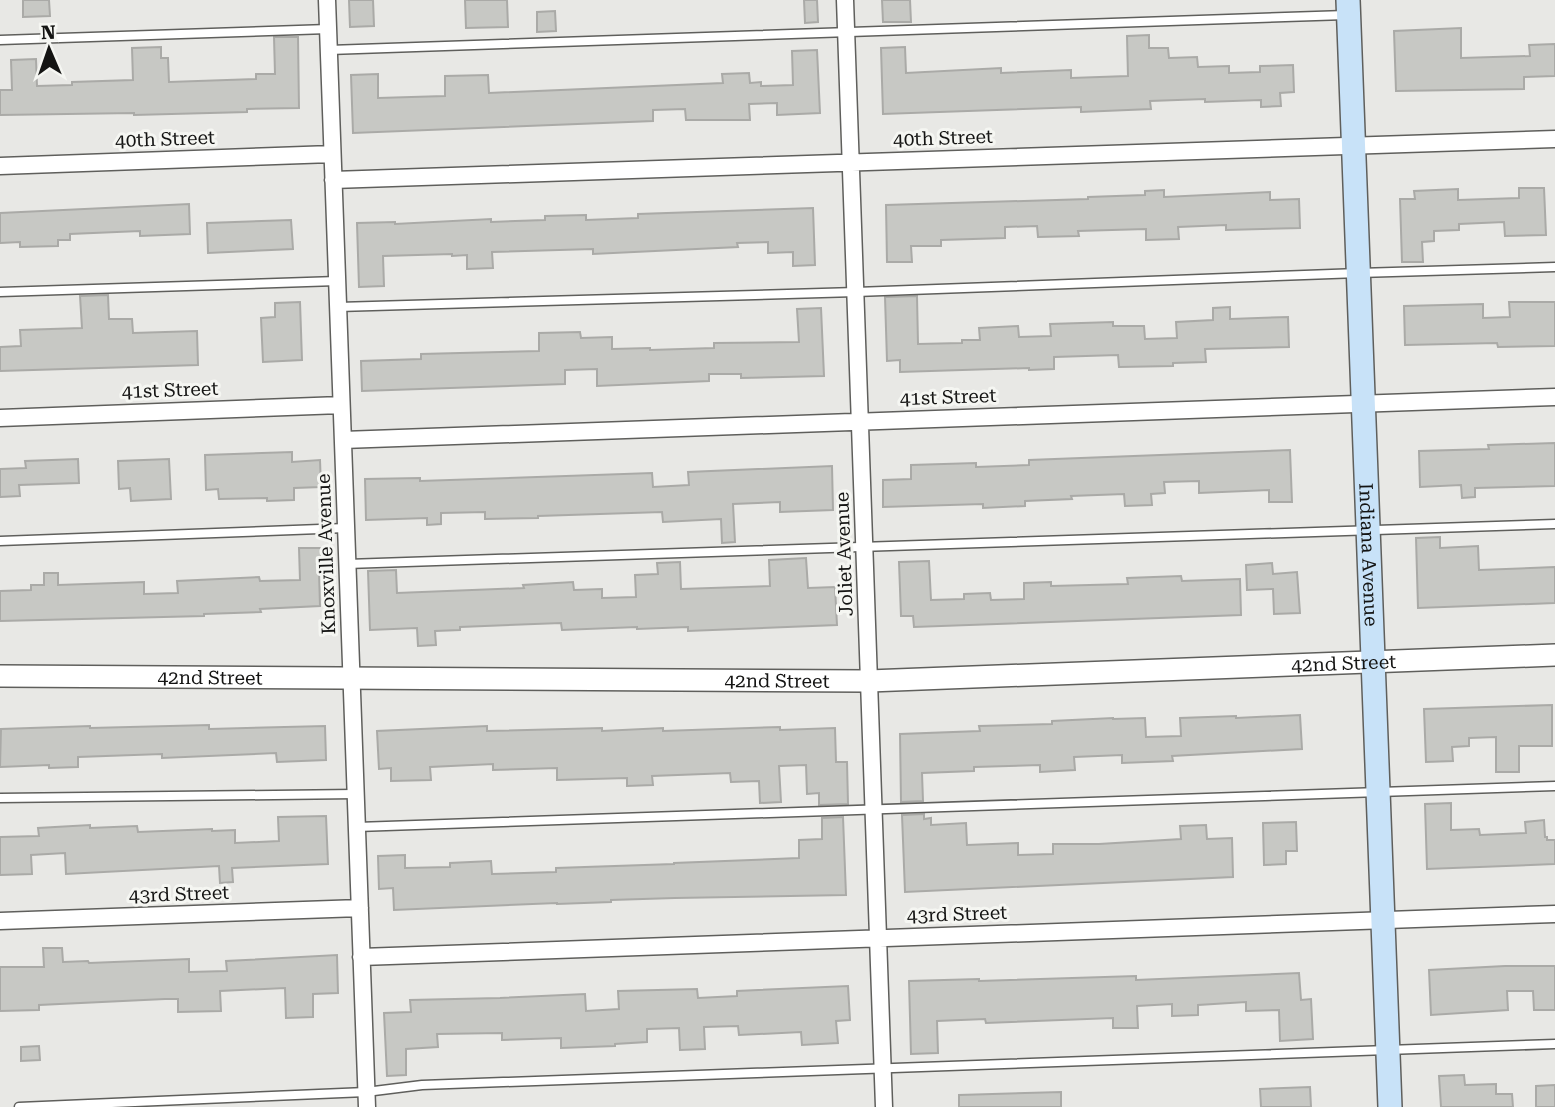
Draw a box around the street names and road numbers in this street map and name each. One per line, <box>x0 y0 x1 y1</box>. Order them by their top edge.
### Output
street label: 40th Street <box>893 125 993 151</box>
street label: 40th Street <box>115 126 215 152</box>
street label: 41st Street <box>121 377 219 403</box>
street label: 41st Street <box>899 384 997 410</box>
street label: Knoxville Avenue <box>312 473 340 635</box>
street label: Indiana Avenue <box>1355 482 1383 627</box>
street label: Joliet Avenue <box>830 491 858 617</box>
street label: 42nd Street <box>1291 650 1397 676</box>
street label: 42nd Street <box>157 665 263 689</box>
street label: 42nd Street <box>724 669 830 692</box>
street label: 43rd Street <box>128 881 230 907</box>
street label: 43rd Street <box>906 901 1008 927</box>

